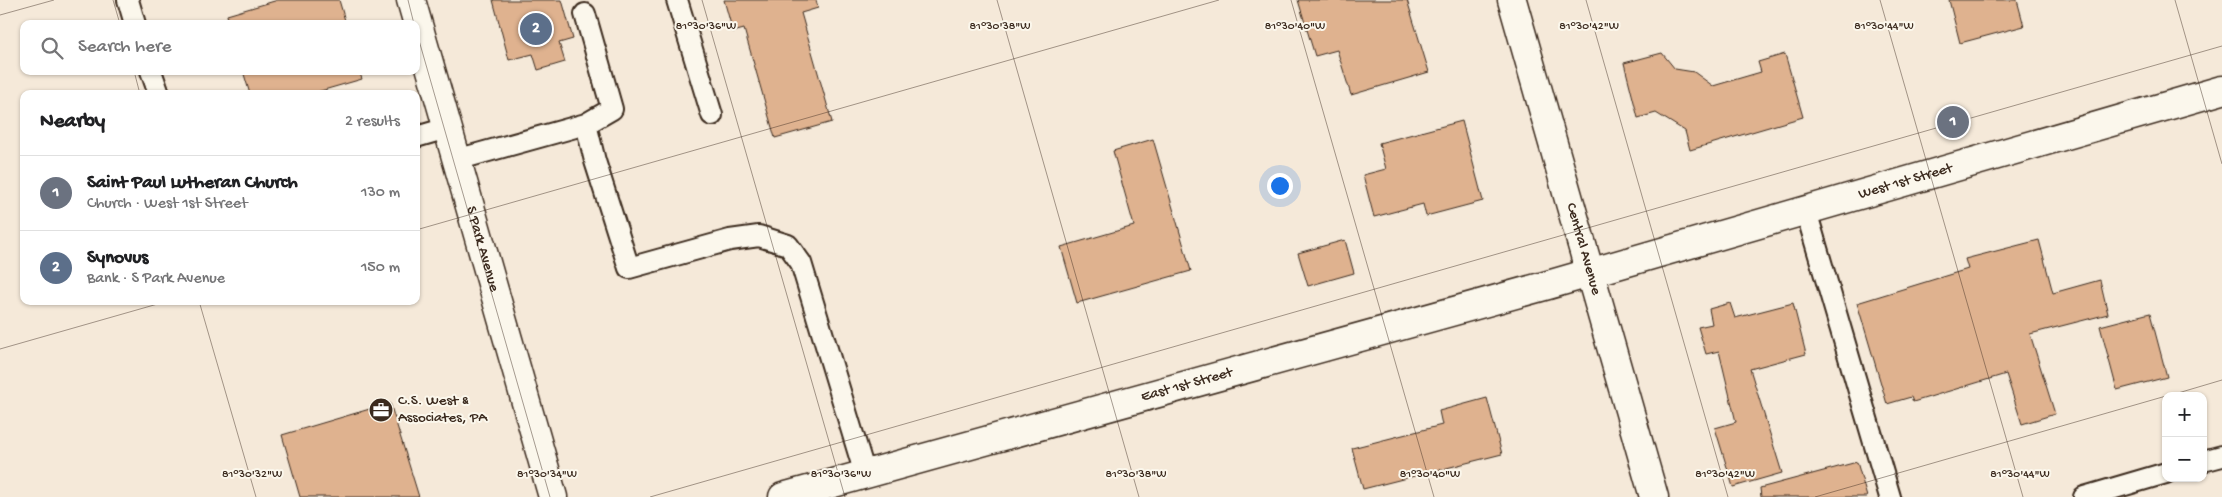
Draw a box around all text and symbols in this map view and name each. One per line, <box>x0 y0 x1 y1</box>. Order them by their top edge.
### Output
pin: 2 <box>520 10 552 48</box>
search box <box>20 20 420 75</box>
text: 81°30'36"W <box>676 20 736 34</box>
text: 81°30'38"W <box>970 20 1030 34</box>
text: 81°30'40"W <box>1265 20 1325 34</box>
text: 81°30'42"W <box>1559 20 1619 34</box>
text: 81°30'44"W <box>1854 20 1914 34</box>
icon: search <box>38 34 66 62</box>
text: Search here <box>78 36 172 59</box>
pin: 1 <box>1937 103 1969 141</box>
text: Nearby <box>40 110 105 135</box>
text: 2 results <box>345 113 400 132</box>
street label: West 1st Street <box>1856 159 1956 204</box>
text: Saint Paul Lutheran Church <box>87 172 298 195</box>
your location <box>1267 173 1293 199</box>
text: 1 <box>53 184 59 203</box>
text: 130 m <box>361 184 400 203</box>
text: Church · West 1st Street <box>87 195 247 214</box>
street label: Central Avenue <box>1561 201 1605 297</box>
street label: S Park Avenue <box>461 204 503 294</box>
text: Synovus <box>87 247 148 270</box>
text: 2 <box>52 259 60 278</box>
text: 150 m <box>361 259 400 278</box>
text: Bank · S Park Avenue <box>87 270 225 289</box>
street label: East 1st Street <box>1139 363 1236 406</box>
place label: C.S. West & Associates, PA <box>398 392 488 427</box>
map controls <box>2162 392 2207 482</box>
button: + <box>2162 392 2207 437</box>
office icon: C.S. West & Associates, PA <box>368 397 394 423</box>
button: − <box>2162 437 2207 482</box>
text: 81°30'32"W <box>222 468 282 482</box>
text: 81°30'34"W <box>517 468 577 482</box>
text: 81°30'36"W <box>811 468 871 482</box>
text: 81°30'38"W <box>1106 468 1166 482</box>
text: 81°30'40"W <box>1400 468 1460 482</box>
text: 81°30'42"W <box>1695 468 1755 482</box>
text: 81°30'44"W <box>1990 468 2050 482</box>

